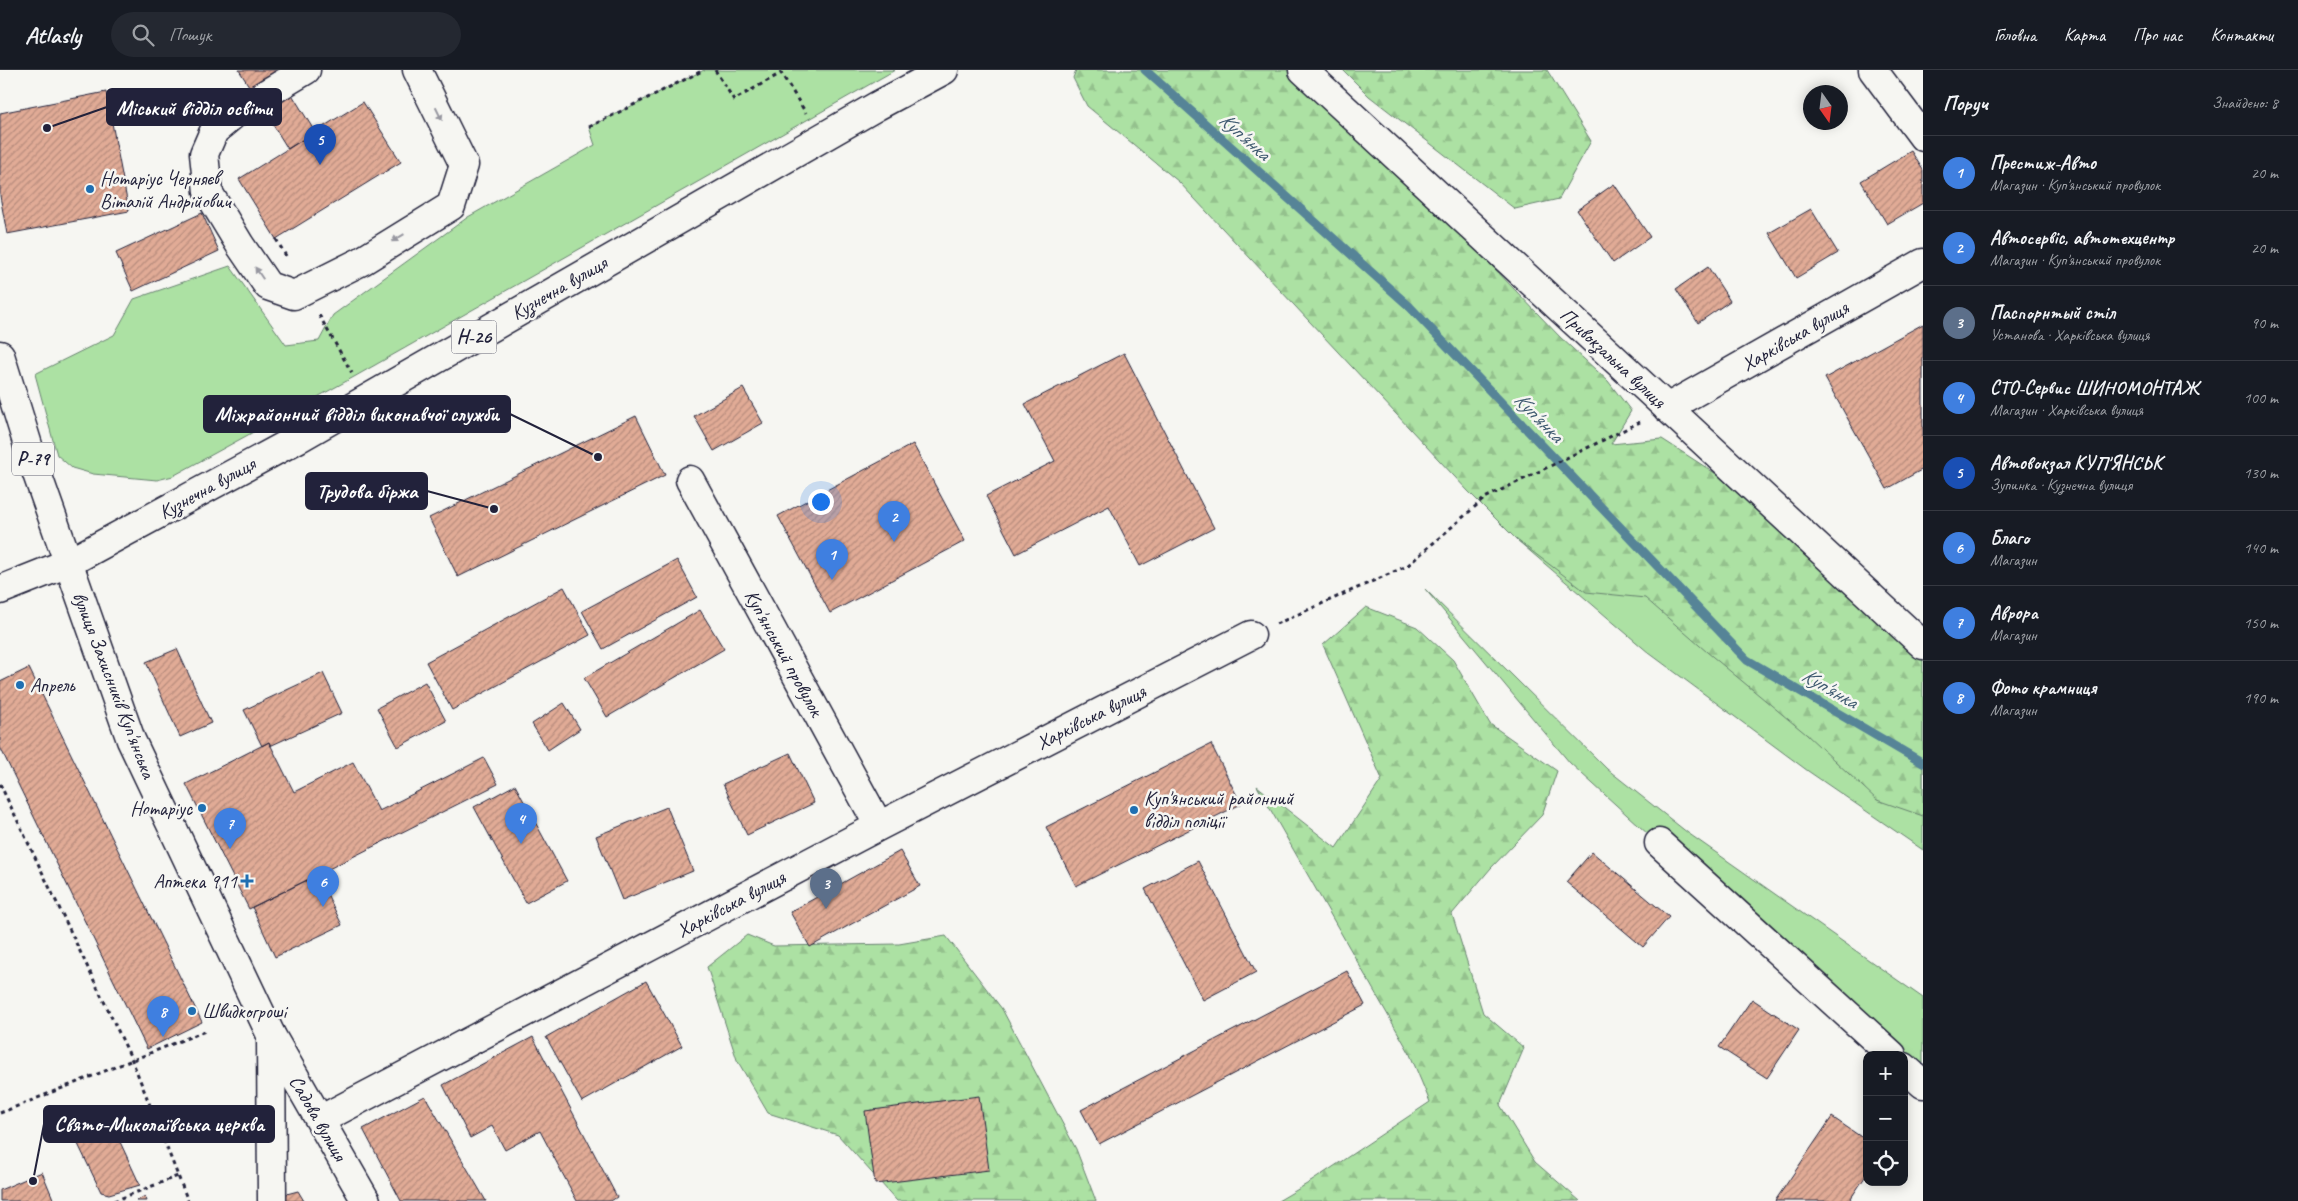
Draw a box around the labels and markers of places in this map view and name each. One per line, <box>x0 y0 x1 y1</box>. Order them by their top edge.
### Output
callout: Міський відділ освіти <box>107 89 281 125</box>
pin: 5 <box>304 124 336 165</box>
place label: Нотаріус Черняєв Віталій Андрійович <box>100 166 232 214</box>
marker: Нотаріус Черняєв Віталій Андрійович <box>84 183 96 195</box>
callout: Міжрайонний відділ виконавчої служби <box>204 396 510 432</box>
callout: Трудова біржа <box>306 473 427 509</box>
pin: 2 <box>878 501 910 542</box>
pin: 1 <box>816 539 848 580</box>
place label: Апрель <box>30 673 76 698</box>
marker: Апрель <box>14 679 26 691</box>
place label: Куп'янський районний відділ поліції <box>1144 786 1295 834</box>
place label: Нотаріус <box>130 796 193 821</box>
marker: Нотаріус <box>196 802 208 814</box>
pin: 4 <box>505 803 537 844</box>
marker: Куп'янський районний відділ поліції <box>1128 804 1140 816</box>
pin: 7 <box>214 808 246 849</box>
pin: 6 <box>307 866 339 907</box>
pin: 3 <box>810 868 842 909</box>
place label: Аптека 911 <box>153 869 238 894</box>
marker: Аптека 911 <box>241 875 253 887</box>
pin: 8 <box>147 996 179 1037</box>
place label: Швидкогроші <box>202 999 289 1024</box>
marker: Швидкогроші <box>186 1005 198 1017</box>
callout: Свято-Миколаївська церква <box>44 1106 274 1142</box>

